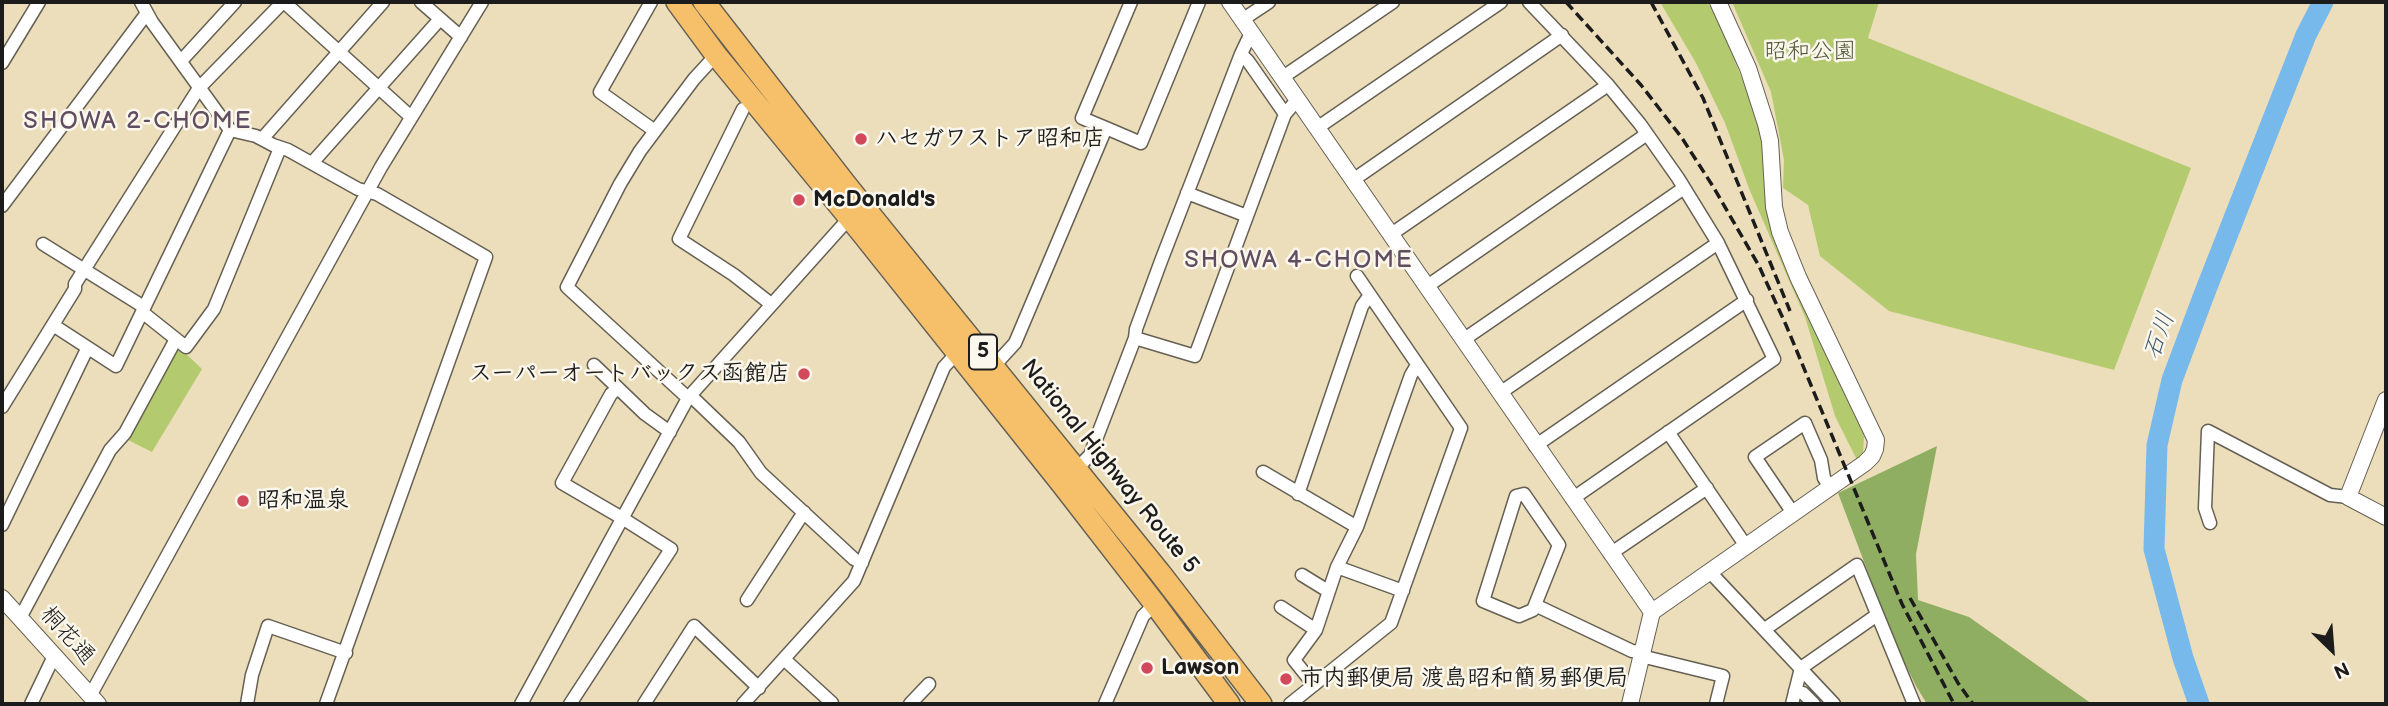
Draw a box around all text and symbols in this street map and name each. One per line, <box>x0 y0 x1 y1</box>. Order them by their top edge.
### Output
park label: 昭和公園 <box>1764 38 1856 66</box>
district label: SHOWA 2-CHOME <box>25 108 251 136</box>
place label: ハセガワストア昭和店 <box>875 125 1105 153</box>
marker: ハセガワストア昭和店 <box>853 131 869 147</box>
place label: McDonald's <box>813 186 935 214</box>
marker: McDonald's <box>791 192 807 208</box>
district label: SHOWA 4-CHOME <box>1186 247 1412 275</box>
water label: 石川 <box>2138 309 2182 363</box>
road number: 5 <box>969 334 997 370</box>
street label: National Highway Route 5 <box>1014 354 1204 580</box>
place label: スーパーオートバックス函館店 <box>469 360 790 388</box>
marker: スーパーオートバックス函館店 <box>796 366 812 382</box>
place label: 昭和温泉 <box>257 487 349 515</box>
marker: 昭和温泉 <box>235 493 251 509</box>
street label: 桐花通 <box>34 601 100 671</box>
north arrow <box>2297 615 2367 685</box>
place label: Lawson <box>1161 654 1239 682</box>
text: N <box>2330 656 2352 683</box>
marker: Lawson <box>1139 660 1155 676</box>
place label: 市内郵便局 渡島昭和簡易郵便局 <box>1300 665 1628 693</box>
marker: 市内郵便局 渡島昭和簡易郵便局 <box>1278 671 1294 687</box>

